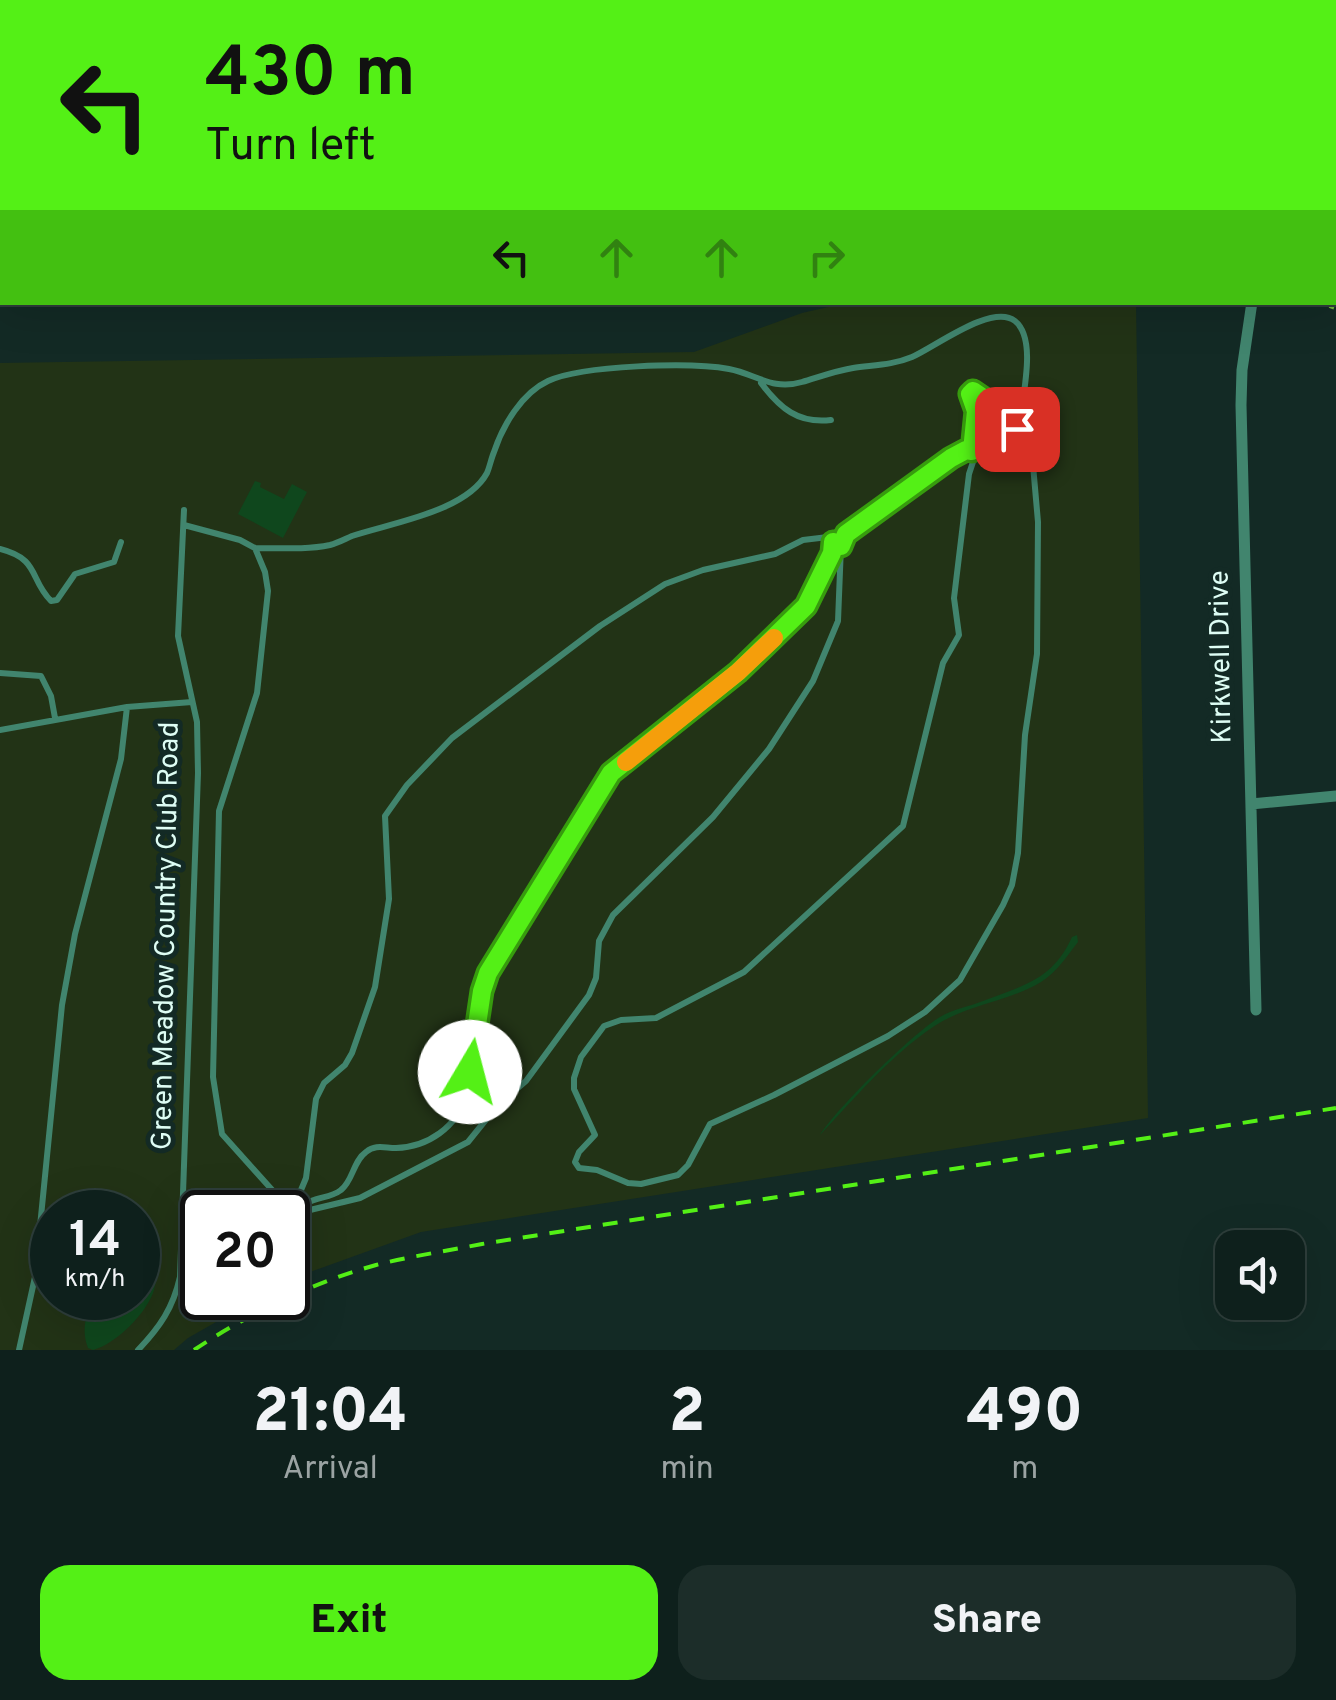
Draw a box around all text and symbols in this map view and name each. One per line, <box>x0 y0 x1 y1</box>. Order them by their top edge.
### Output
text: 430 m <box>205 32 416 121</box>
icon: left <box>40 40 170 170</box>
text: Turn left <box>205 119 376 176</box>
icon: left <box>484 230 539 285</box>
icon: ahead <box>589 230 644 285</box>
icon: ahead <box>694 230 749 285</box>
icon: right <box>799 230 854 285</box>
pin <box>975 387 1060 472</box>
icon: arrive <box>990 402 1045 457</box>
street label: Kirkwell Drive <box>1202 570 1242 744</box>
street label: Green Meadow Country Club Road <box>145 721 189 1151</box>
position arrow <box>418 1020 522 1124</box>
speed limit sign: 20 <box>180 1190 310 1320</box>
text: 14 <box>69 1211 121 1274</box>
map controls <box>1215 1230 1305 1320</box>
button: sound <box>1215 1230 1305 1320</box>
text: km/h <box>65 1264 125 1296</box>
text: 21:04 <box>253 1377 408 1453</box>
text: 2 <box>669 1377 705 1453</box>
text: 490 <box>966 1377 1083 1453</box>
text: Arrival <box>283 1450 378 1490</box>
text: min <box>660 1450 714 1490</box>
text: m <box>1011 1450 1038 1490</box>
button: Exit <box>40 1565 658 1680</box>
button: Share <box>678 1565 1296 1680</box>

